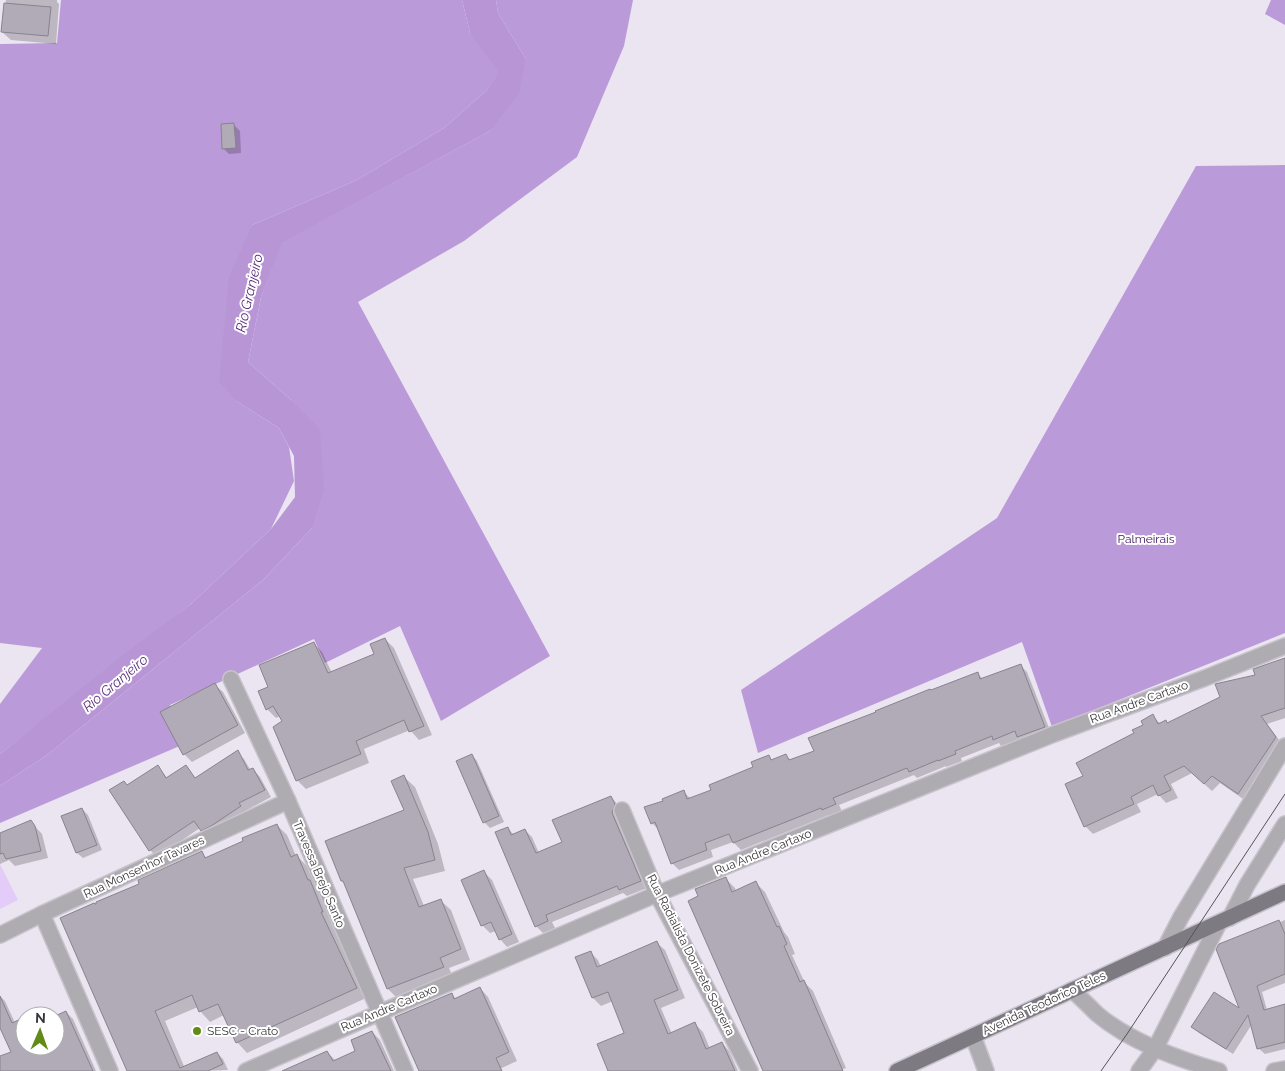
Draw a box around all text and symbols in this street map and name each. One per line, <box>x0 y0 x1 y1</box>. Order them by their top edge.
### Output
water label: Rio Granjeiro <box>232 252 266 334</box>
park label: Palmeirais <box>1117 532 1175 546</box>
water label: Rio Granjeiro <box>79 651 151 715</box>
street label: Rua Andre Cartaxo <box>1088 678 1190 726</box>
street label: Travessa Brejo Santo <box>290 818 348 930</box>
street label: Rua Andre Cartaxo <box>713 826 813 878</box>
street label: Rua Monsenhor Tavares <box>81 833 207 901</box>
street label: Rua Radialista Donizete Sobreira <box>644 872 738 1038</box>
street label: Avenida Teodorico Teles <box>980 968 1108 1038</box>
street label: Rua Andre Cartaxo <box>339 981 439 1035</box>
north arrow <box>15 1006 65 1056</box>
text: N <box>35 1010 46 1026</box>
place label: SESC - Crato <box>207 1024 278 1038</box>
marker: SESC - Crato <box>191 1025 203 1037</box>

